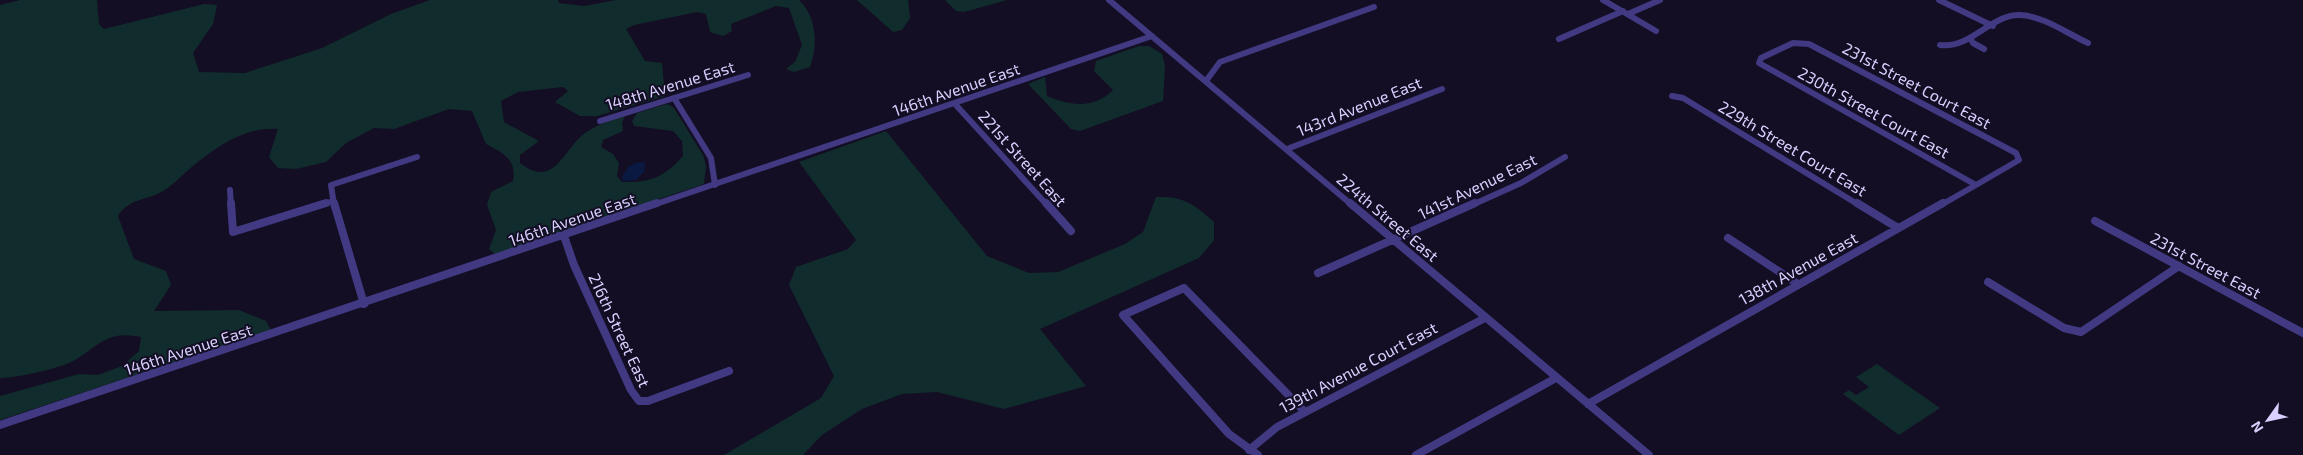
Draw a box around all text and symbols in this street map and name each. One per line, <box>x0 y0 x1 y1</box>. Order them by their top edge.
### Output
street label: 231st Street Court East <box>1839 38 1995 132</box>
street label: 148th Avenue East <box>603 56 737 114</box>
street label: 146th Avenue East <box>890 58 1022 120</box>
street label: 230th Street Court East <box>1795 63 1953 161</box>
street label: 143rd Avenue East <box>1294 72 1424 140</box>
street label: 229th Street Court East <box>1715 96 1871 200</box>
street label: 221st Street East <box>975 106 1071 210</box>
street label: 141st Avenue East <box>1415 149 1539 223</box>
street label: 224th Street East <box>1333 169 1443 265</box>
street label: 146th Avenue East <box>506 188 638 250</box>
street label: 138th Avenue East <box>1735 228 1861 308</box>
street label: 231st Street East <box>2148 228 2264 302</box>
street label: 216th Street East <box>585 270 655 390</box>
street label: 139th Avenue Court East <box>1276 317 1440 417</box>
street label: 146th Avenue East <box>122 319 254 379</box>
north arrow <box>2243 395 2293 445</box>
text: N <box>2247 418 2267 436</box>

